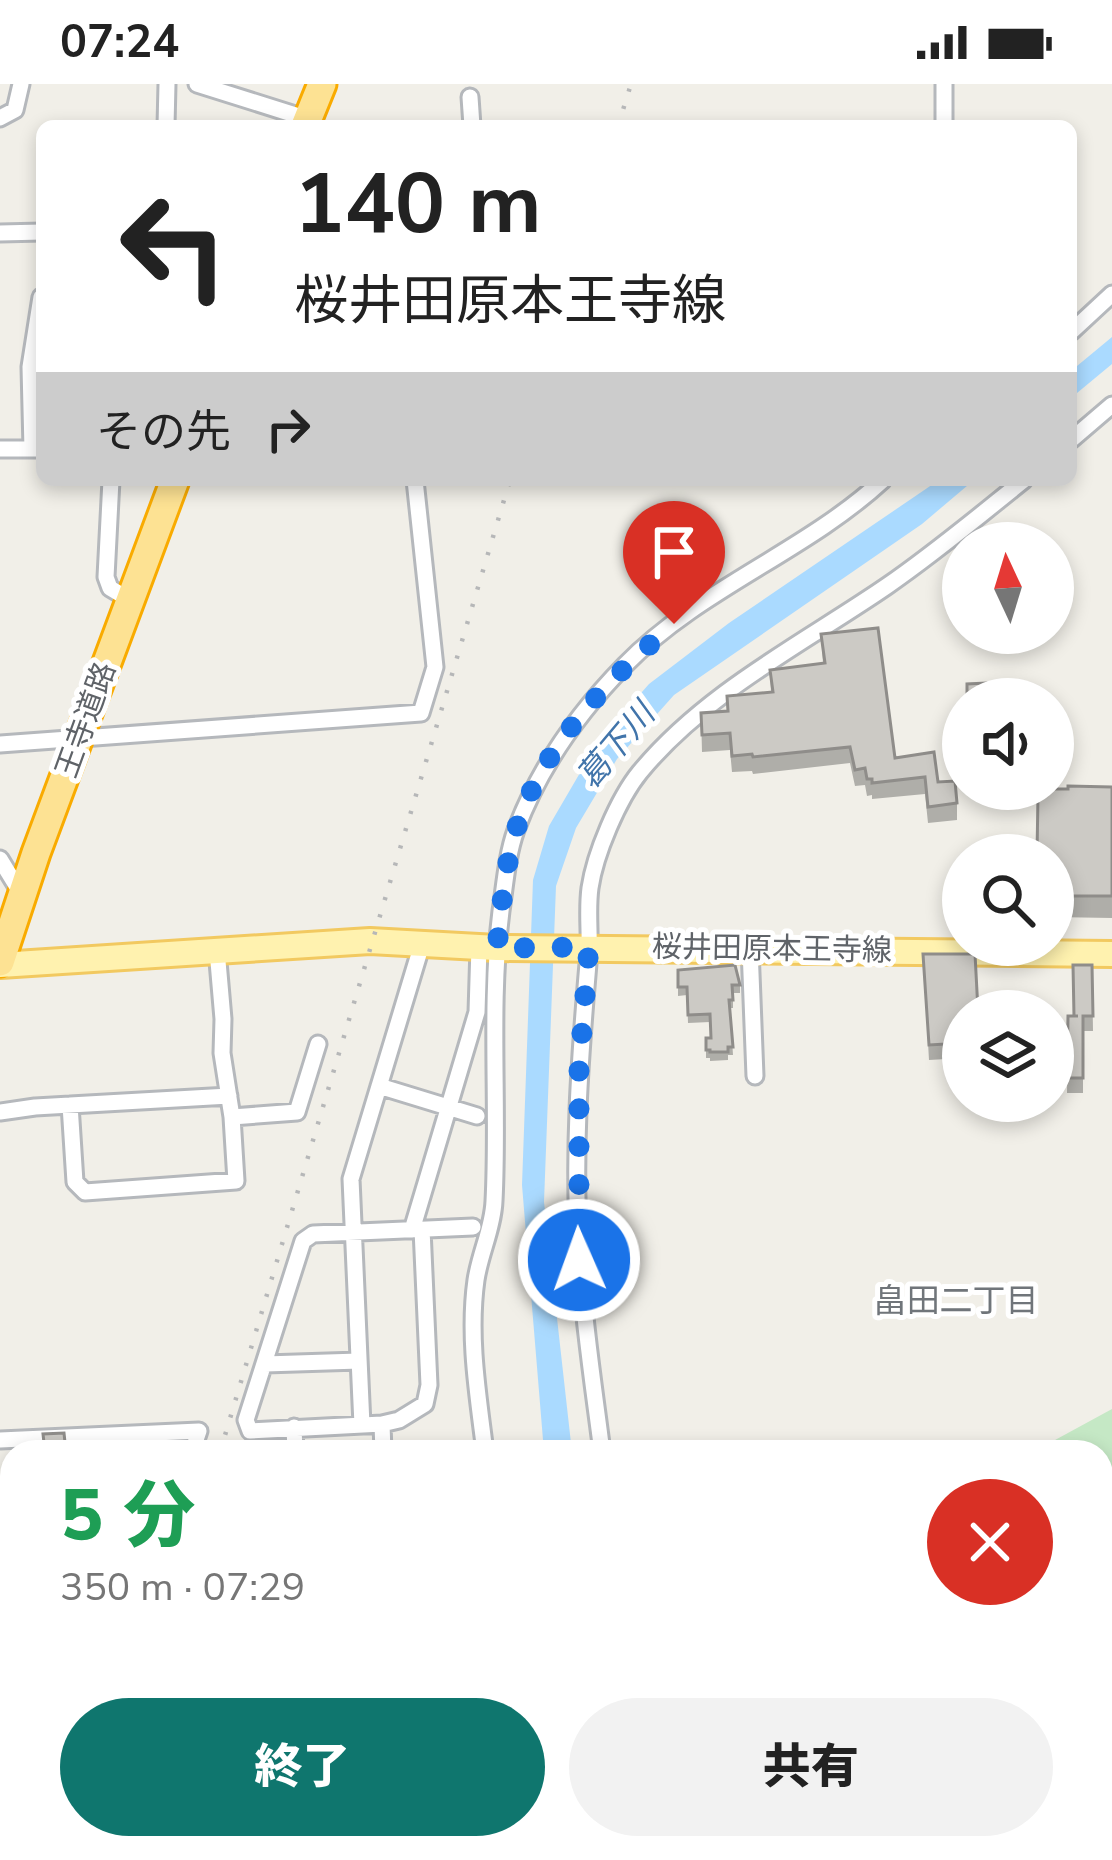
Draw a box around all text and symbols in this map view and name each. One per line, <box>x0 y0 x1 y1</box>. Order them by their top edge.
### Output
text: 07:24 <box>60 12 179 73</box>
text: 140 m <box>294 147 542 262</box>
icon: left <box>96 168 252 324</box>
text: 桜井田原本王寺線 <box>294 264 726 338</box>
icon: right <box>255 396 321 462</box>
text: その先 <box>96 402 231 463</box>
pin <box>623 501 725 624</box>
icon: arrive <box>641 519 707 585</box>
north arrow <box>942 522 1074 654</box>
map controls <box>942 522 1074 1122</box>
street label: 王寺道路 <box>46 657 126 783</box>
button: sound <box>942 678 1074 810</box>
water label: 葛下川 <box>567 691 667 798</box>
button: search <box>942 834 1074 966</box>
street label: 桜井田原本王寺線 <box>652 926 892 972</box>
button: layers <box>942 990 1074 1122</box>
position arrow <box>516 1197 642 1323</box>
district label: 畠田二丁目 <box>874 1279 1039 1324</box>
text: 5 分 <box>60 1467 195 1565</box>
button: close <box>927 1479 1053 1605</box>
text: 350 m · 07:29 <box>60 1561 305 1614</box>
button: 終了 <box>60 1698 545 1836</box>
button: 共有 <box>569 1698 1053 1836</box>

